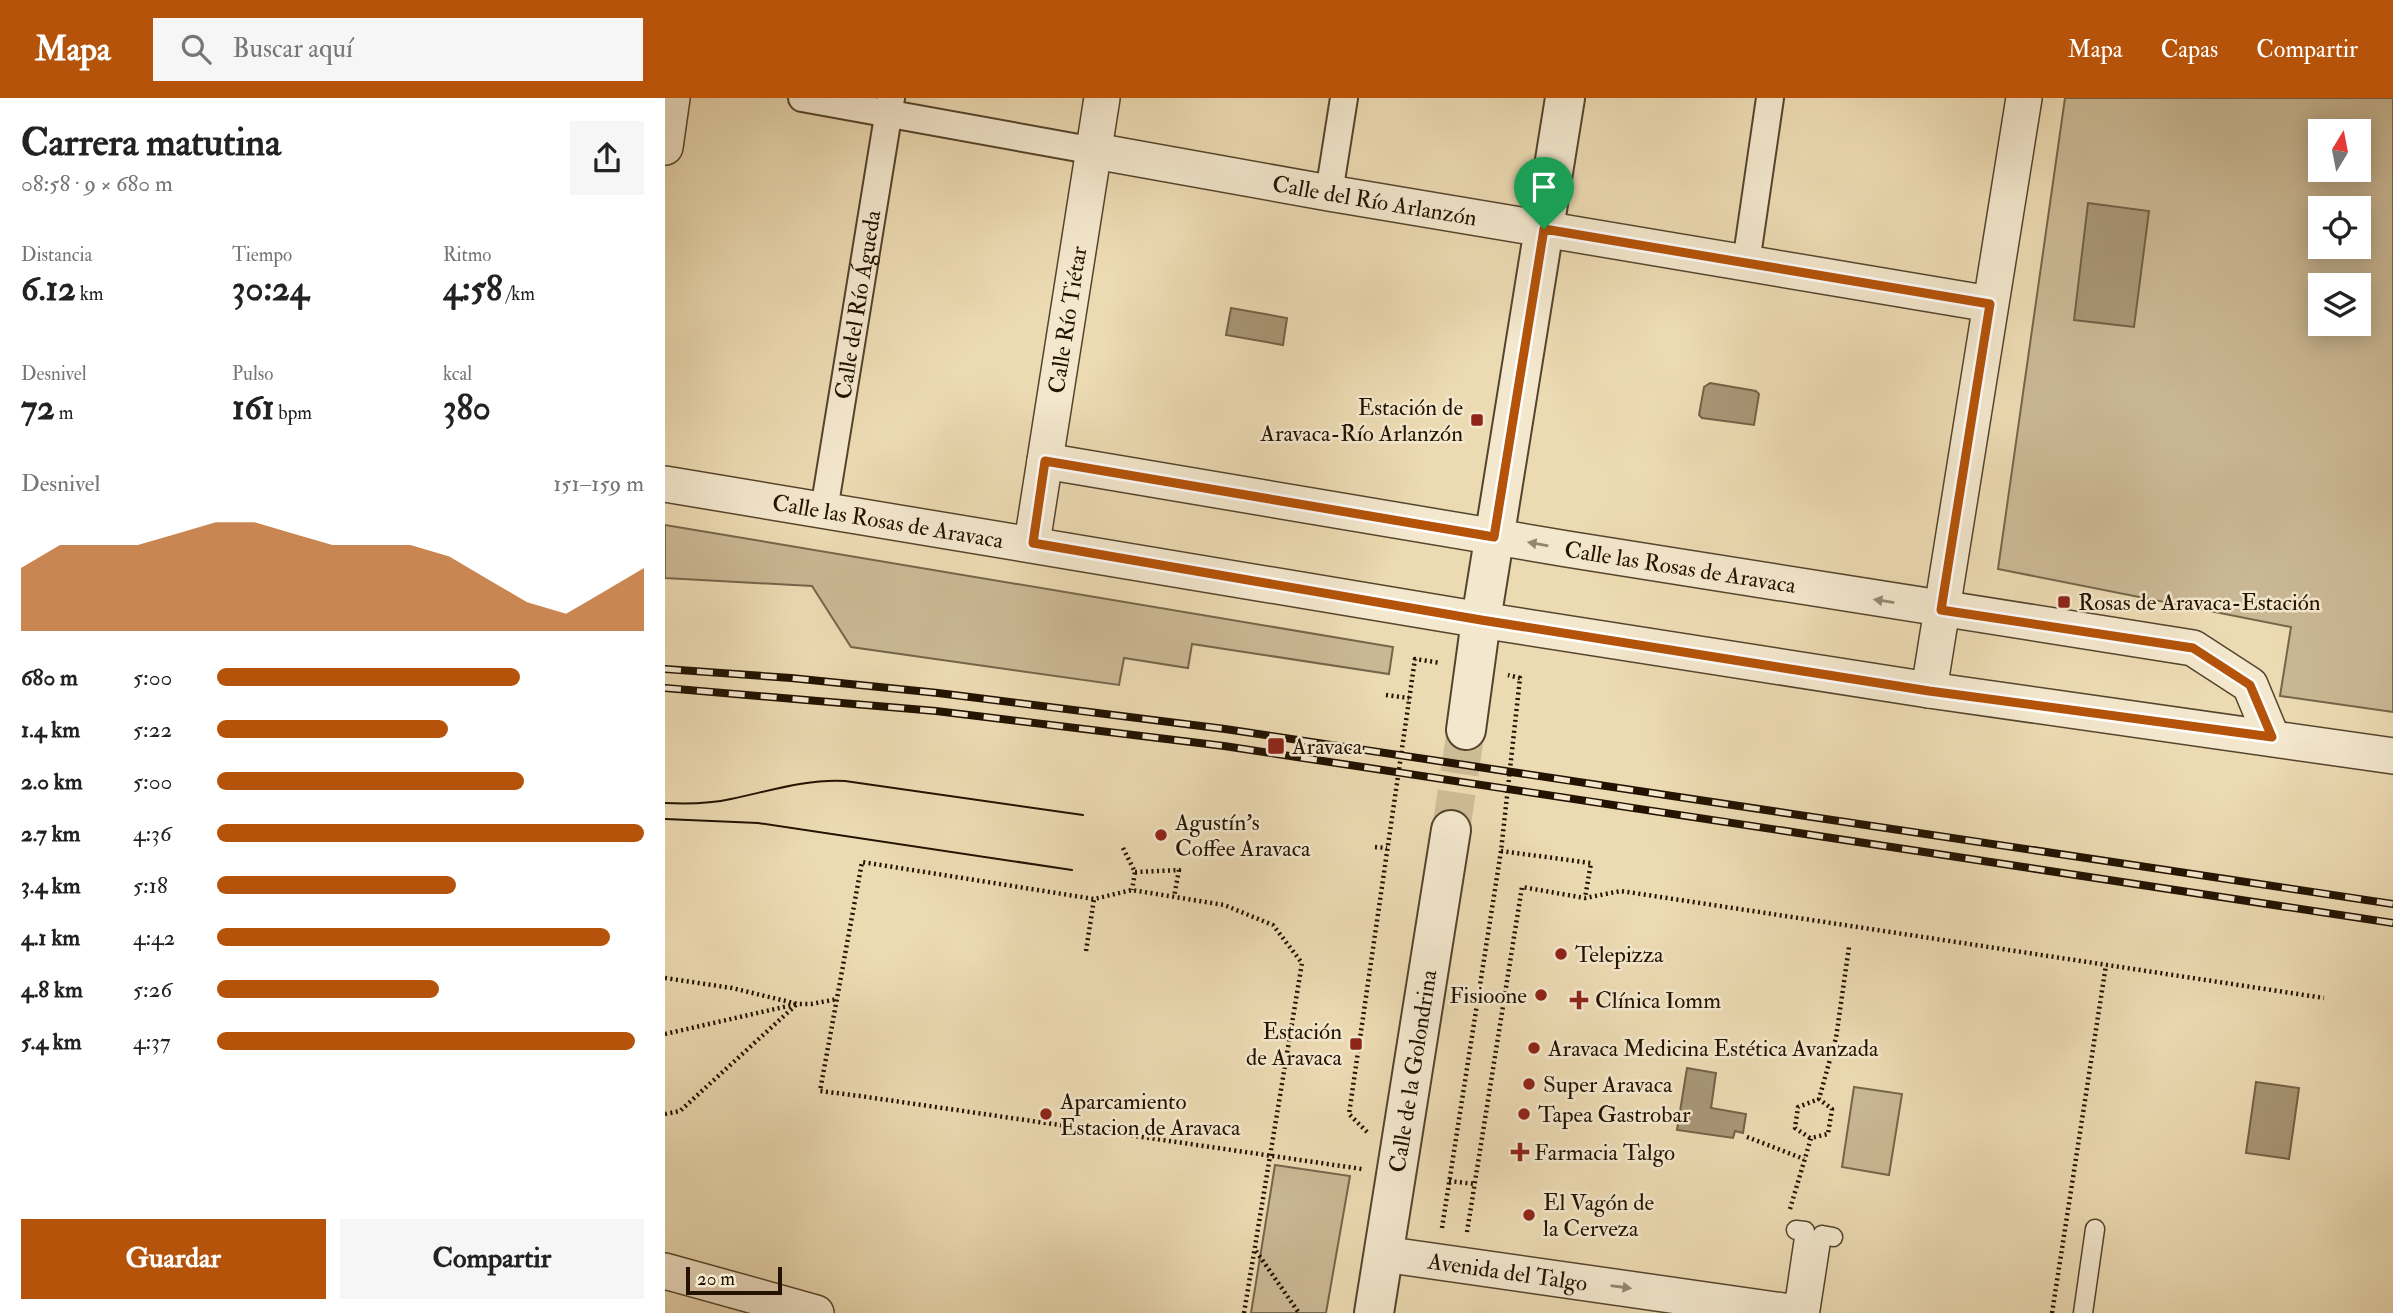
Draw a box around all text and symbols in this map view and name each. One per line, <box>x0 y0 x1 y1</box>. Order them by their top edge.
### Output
search box <box>153 18 643 81</box>
text: Mapa <box>35 29 111 70</box>
icon: search <box>177 30 215 68</box>
text: Buscar aquí <box>233 33 353 65</box>
text: Mapa <box>2068 34 2123 65</box>
text: Capas <box>2161 34 2218 65</box>
text: Compartir <box>2256 34 2358 65</box>
text: Carrera matutina <box>21 119 281 167</box>
north arrow <box>2308 119 2371 182</box>
map controls <box>2308 119 2371 336</box>
button: share <box>570 121 644 195</box>
pin <box>1514 157 1574 229</box>
icon: arrive <box>1525 168 1563 206</box>
text: 08:58 · 9 × 680 m <box>21 169 173 198</box>
street label: Calle del Río Arlanzón <box>1270 169 1479 233</box>
button: locate <box>2308 196 2371 259</box>
street label: Calle del Río Águeda <box>828 208 888 401</box>
text: Distancia <box>21 243 92 267</box>
text: Tiempo <box>232 243 292 267</box>
text: Ritmo <box>443 243 492 267</box>
street label: Calle Río Tiétar <box>1042 244 1094 396</box>
text: 6.12 <box>21 267 76 311</box>
text: 30:24 <box>232 267 309 311</box>
text: 4:58 <box>443 267 502 311</box>
button: layers <box>2308 273 2371 336</box>
text: km <box>76 282 103 306</box>
text: /km <box>502 282 535 306</box>
text: Desnivel <box>21 362 87 386</box>
text: Pulso <box>232 362 273 386</box>
text: kcal <box>443 362 472 386</box>
text: 72 <box>21 386 55 430</box>
text: 161 <box>232 386 274 430</box>
text: 380 <box>443 386 491 430</box>
place label: Estación de Aravaca-Río Arlanzón <box>1259 393 1463 448</box>
text: m <box>55 401 74 425</box>
text: bpm <box>274 401 312 425</box>
marker: Estación de Aravaca-Río Arlanzón <box>1469 412 1485 428</box>
text: Desnivel <box>21 469 100 498</box>
text: 151–159 m <box>553 469 644 498</box>
street label: Calle las Rosas de Aravaca <box>770 488 1006 555</box>
street label: Calle las Rosas de Aravaca <box>1562 535 1799 600</box>
one-way arrow <box>1527 538 1549 549</box>
place label: Rosas de Aravaca-Estación <box>2078 588 2321 617</box>
marker: Rosas de Aravaca-Estación <box>2056 594 2072 610</box>
one-way arrow <box>1872 595 1894 606</box>
text: 680 m <box>21 663 78 692</box>
text: 5:00 <box>133 663 172 692</box>
text: 1.4 km <box>21 715 80 744</box>
text: 5:22 <box>133 715 172 744</box>
place label: Aravaca <box>1291 732 1363 761</box>
marker: Aravaca <box>1266 736 1286 756</box>
text: 2.0 km <box>21 767 83 796</box>
text: 5:00 <box>133 767 172 796</box>
place label: Agustín's Coffee Aravaca <box>1174 808 1311 863</box>
text: 2.7 km <box>21 819 80 848</box>
text: 4:36 <box>133 819 172 848</box>
marker: Agustín's Coffee Aravaca <box>1153 827 1169 843</box>
text: 3.4 km <box>21 871 81 900</box>
text: 5:18 <box>133 871 168 900</box>
text: 4.1 km <box>21 923 80 952</box>
text: 4:42 <box>133 923 175 952</box>
place label: Telepizza <box>1575 940 1664 970</box>
marker: Telepizza <box>1553 946 1569 962</box>
street label: Calle de la Golondrina <box>1383 967 1444 1175</box>
text: 4.8 km <box>21 975 83 1004</box>
text: 5:26 <box>133 975 172 1004</box>
place label: Fisioone <box>1449 981 1527 1010</box>
place label: Clínica Iomm <box>1595 986 1721 1015</box>
marker: Fisioone <box>1533 987 1549 1003</box>
marker: Clínica Iomm <box>1569 990 1589 1010</box>
place label: Estación de Aravaca <box>1246 1017 1343 1072</box>
text: 5.4 km <box>21 1027 82 1056</box>
text: 4:37 <box>133 1027 170 1056</box>
place label: Aravaca Medicina Estética Avanzada <box>1547 1034 1879 1063</box>
marker: Estación de Aravaca <box>1348 1036 1364 1052</box>
marker: Aravaca Medicina Estética Avanzada <box>1526 1040 1542 1056</box>
place label: Super Aravaca <box>1543 1070 1673 1100</box>
marker: Super Aravaca <box>1521 1076 1537 1092</box>
place label: Aparcamiento Estacion de Aravaca <box>1059 1087 1241 1142</box>
place label: Tapea Gastrobar <box>1538 1100 1691 1130</box>
marker: Aparcamiento Estacion de Aravaca <box>1038 1106 1054 1122</box>
marker: Tapea Gastrobar <box>1516 1106 1532 1122</box>
place label: Farmacia Talgo <box>1534 1138 1675 1167</box>
marker: Farmacia Talgo <box>1512 1144 1528 1160</box>
place label: El Vagón de la Cerveza <box>1543 1188 1655 1243</box>
marker: El Vagón de la Cerveza <box>1521 1207 1537 1223</box>
button: Guardar <box>21 1219 326 1299</box>
button: Compartir <box>340 1219 644 1299</box>
street label: Avenida del Talgo <box>1425 1246 1589 1298</box>
scale bar <box>686 1264 782 1296</box>
text: 20 m <box>697 1267 735 1291</box>
one-way arrow <box>1610 1282 1632 1293</box>

